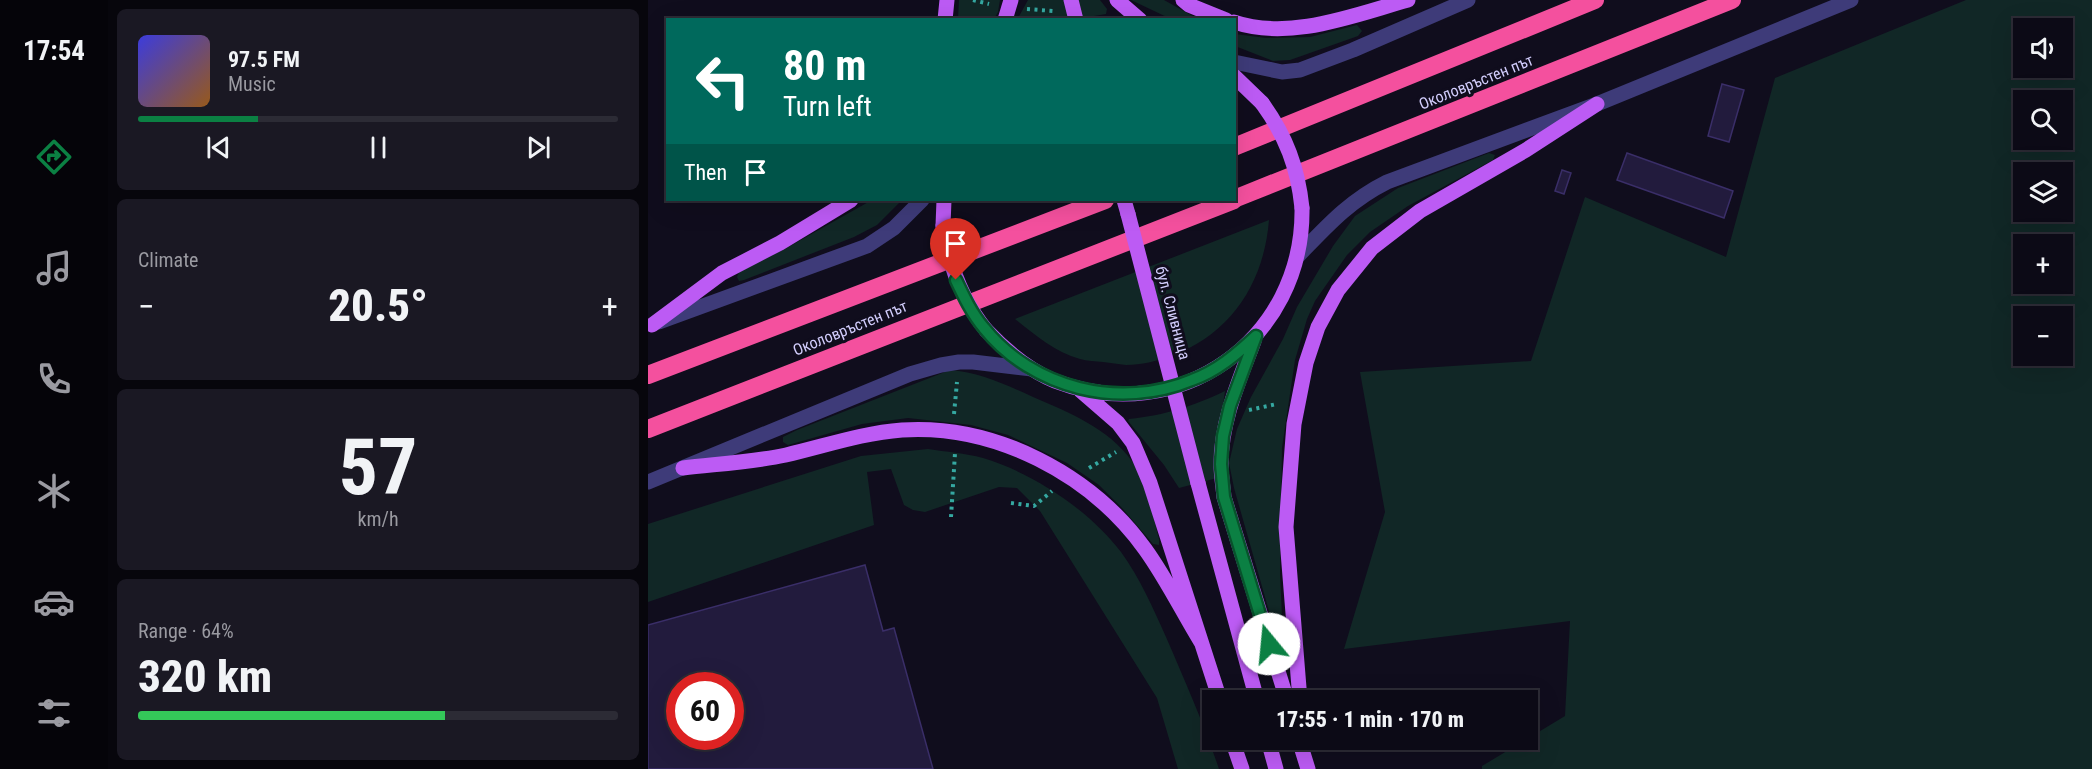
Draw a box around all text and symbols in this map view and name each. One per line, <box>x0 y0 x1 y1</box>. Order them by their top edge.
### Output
map controls <box>2013 18 2073 366</box>
button: sound <box>2013 18 2073 78</box>
text: 17:54 <box>23 35 85 67</box>
text: 80 m <box>783 41 866 90</box>
icon: left <box>684 42 762 120</box>
text: 97.5 FM <box>228 47 300 72</box>
street label: Околовръстен път <box>1416 50 1536 114</box>
text: Music <box>228 72 276 96</box>
button: search <box>2013 90 2073 150</box>
text: Turn left <box>783 91 872 123</box>
icon: previous <box>202 131 235 164</box>
icon: pause <box>362 131 395 164</box>
icon: next <box>522 131 555 164</box>
icon: directions <box>33 136 75 178</box>
icon: arrive <box>739 156 772 189</box>
text: Then <box>684 160 727 185</box>
button: layers <box>2013 162 2073 222</box>
pin <box>930 218 981 280</box>
icon: arrive <box>939 227 972 260</box>
button: + <box>2013 234 2073 294</box>
icon: music <box>33 247 75 289</box>
text: Climate <box>138 248 198 272</box>
street label: бул. Сливница <box>1151 264 1195 362</box>
text: 20.5° <box>328 279 428 332</box>
text: − <box>138 287 155 326</box>
text: + <box>602 287 618 326</box>
street label: Околовръстен път <box>790 296 910 360</box>
button: − <box>2013 306 2073 366</box>
icon: phone <box>33 358 75 400</box>
text: 57 <box>339 422 417 513</box>
icon: climate <box>33 470 75 512</box>
text: km/h <box>357 507 399 531</box>
icon: car <box>33 581 75 623</box>
position arrow <box>1237 612 1301 676</box>
text: Range · 64% <box>138 619 234 643</box>
text: 320 km <box>138 650 272 703</box>
speed limit sign: 60 <box>666 672 744 750</box>
icon: filters <box>33 692 75 734</box>
text: 17:55 · 1 min · 170 m <box>1276 707 1464 732</box>

